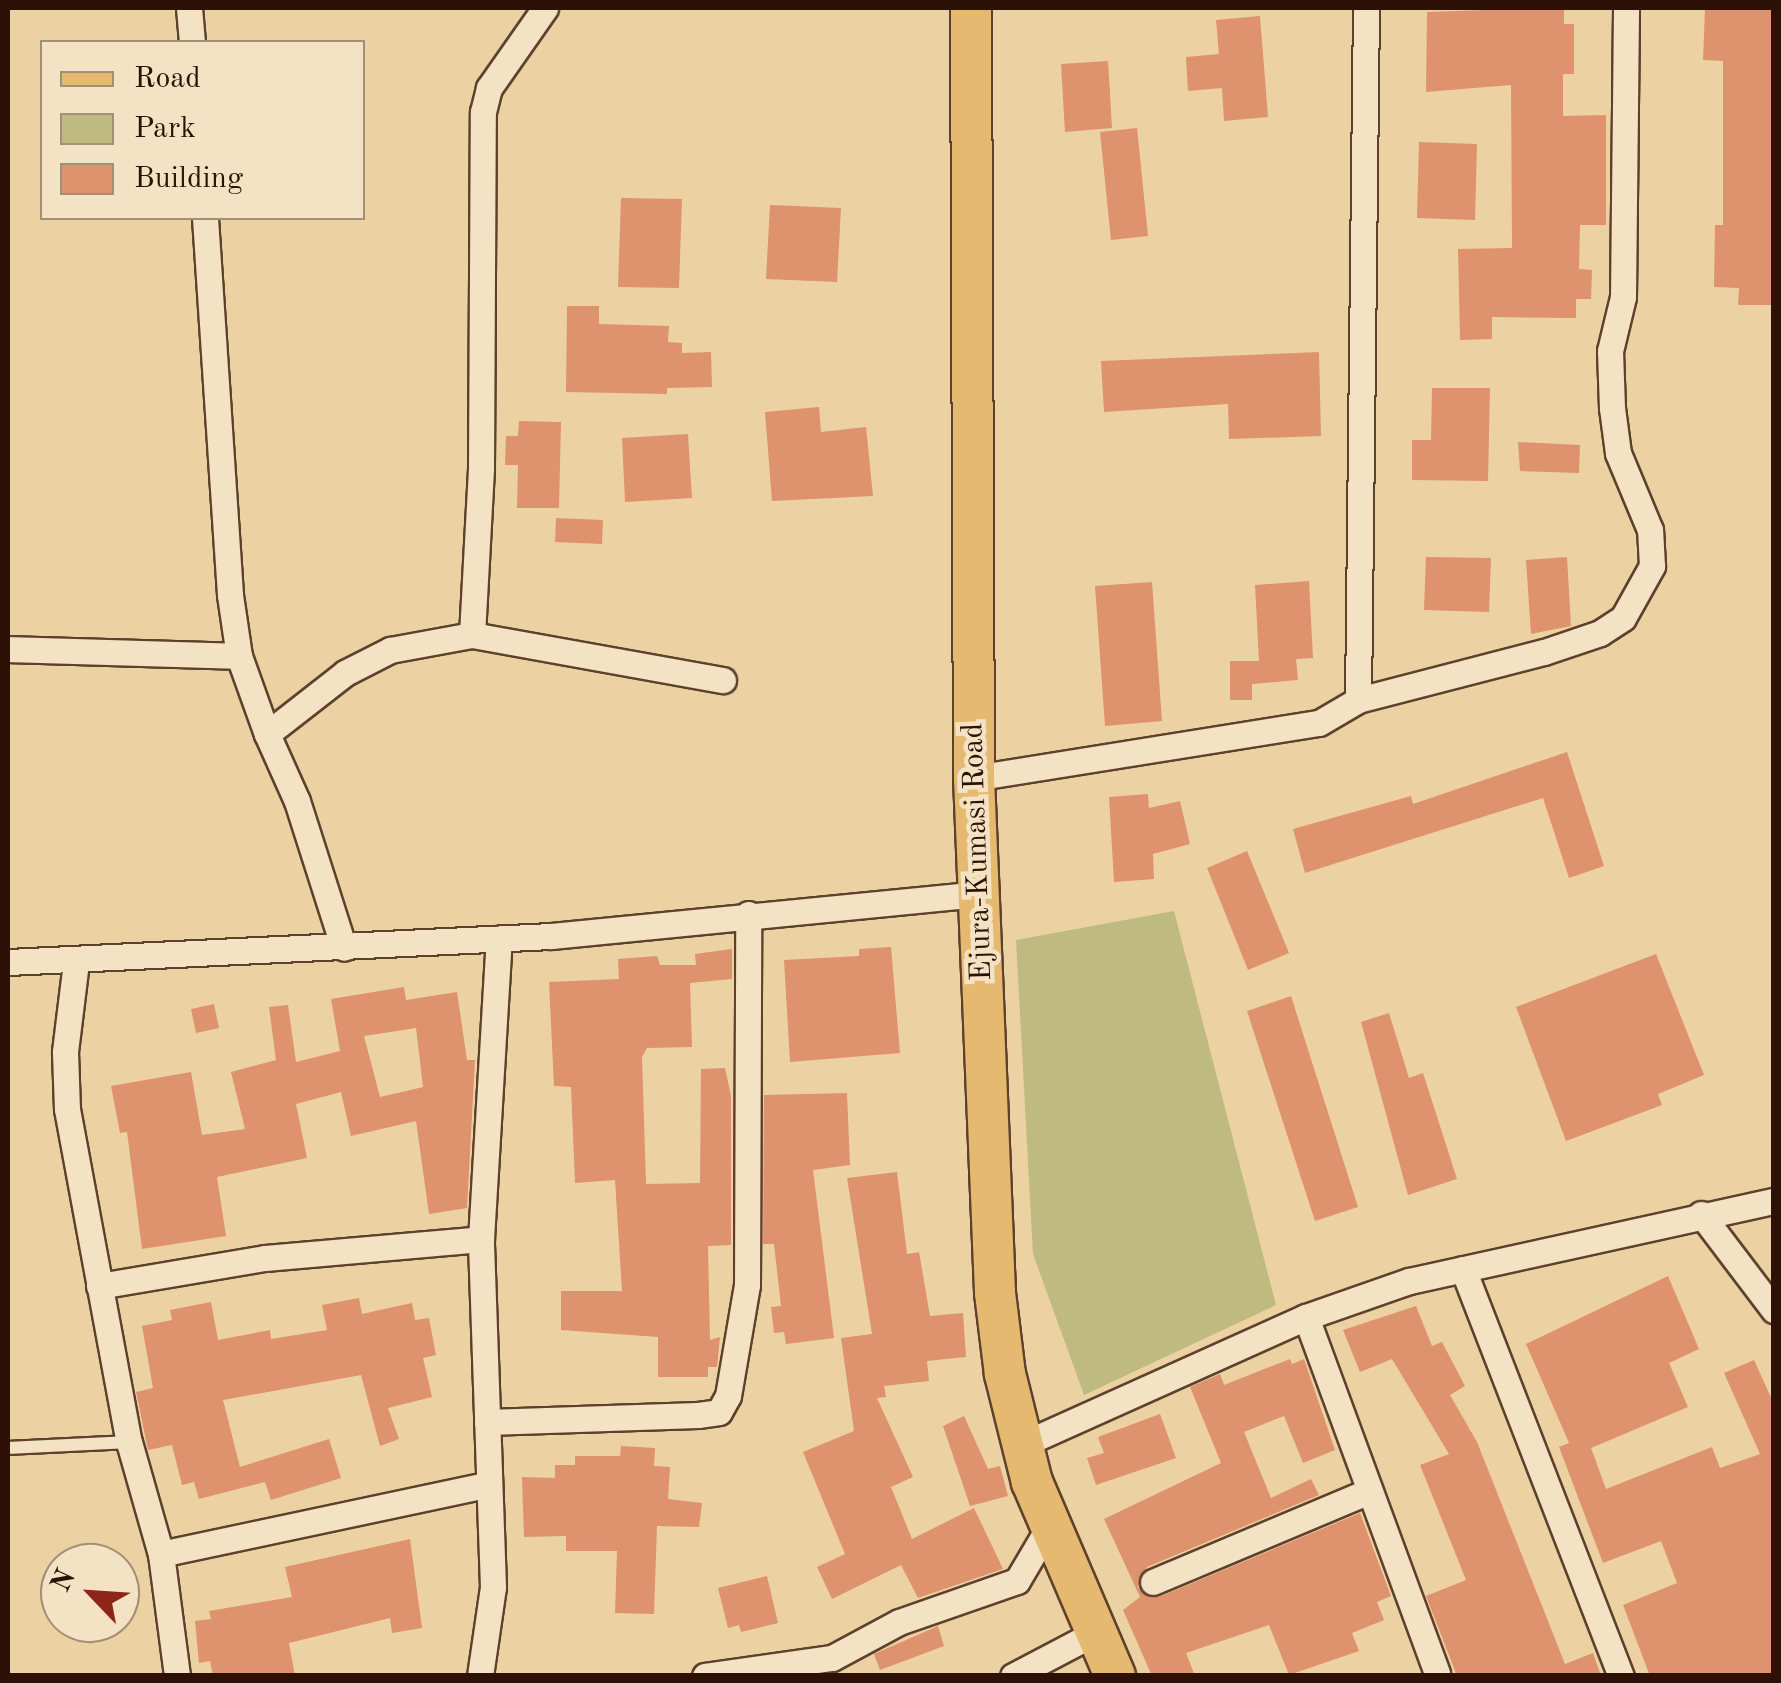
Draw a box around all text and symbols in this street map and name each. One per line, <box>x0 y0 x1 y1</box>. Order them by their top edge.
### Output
legend <box>40 40 365 220</box>
text: Road <box>134 64 201 94</box>
text: Park <box>134 114 196 144</box>
text: Building <box>134 164 243 194</box>
street label: Ejura-Kumasi Road <box>956 722 1000 982</box>
north arrow <box>40 1543 140 1643</box>
text: N <box>47 1566 82 1597</box>

